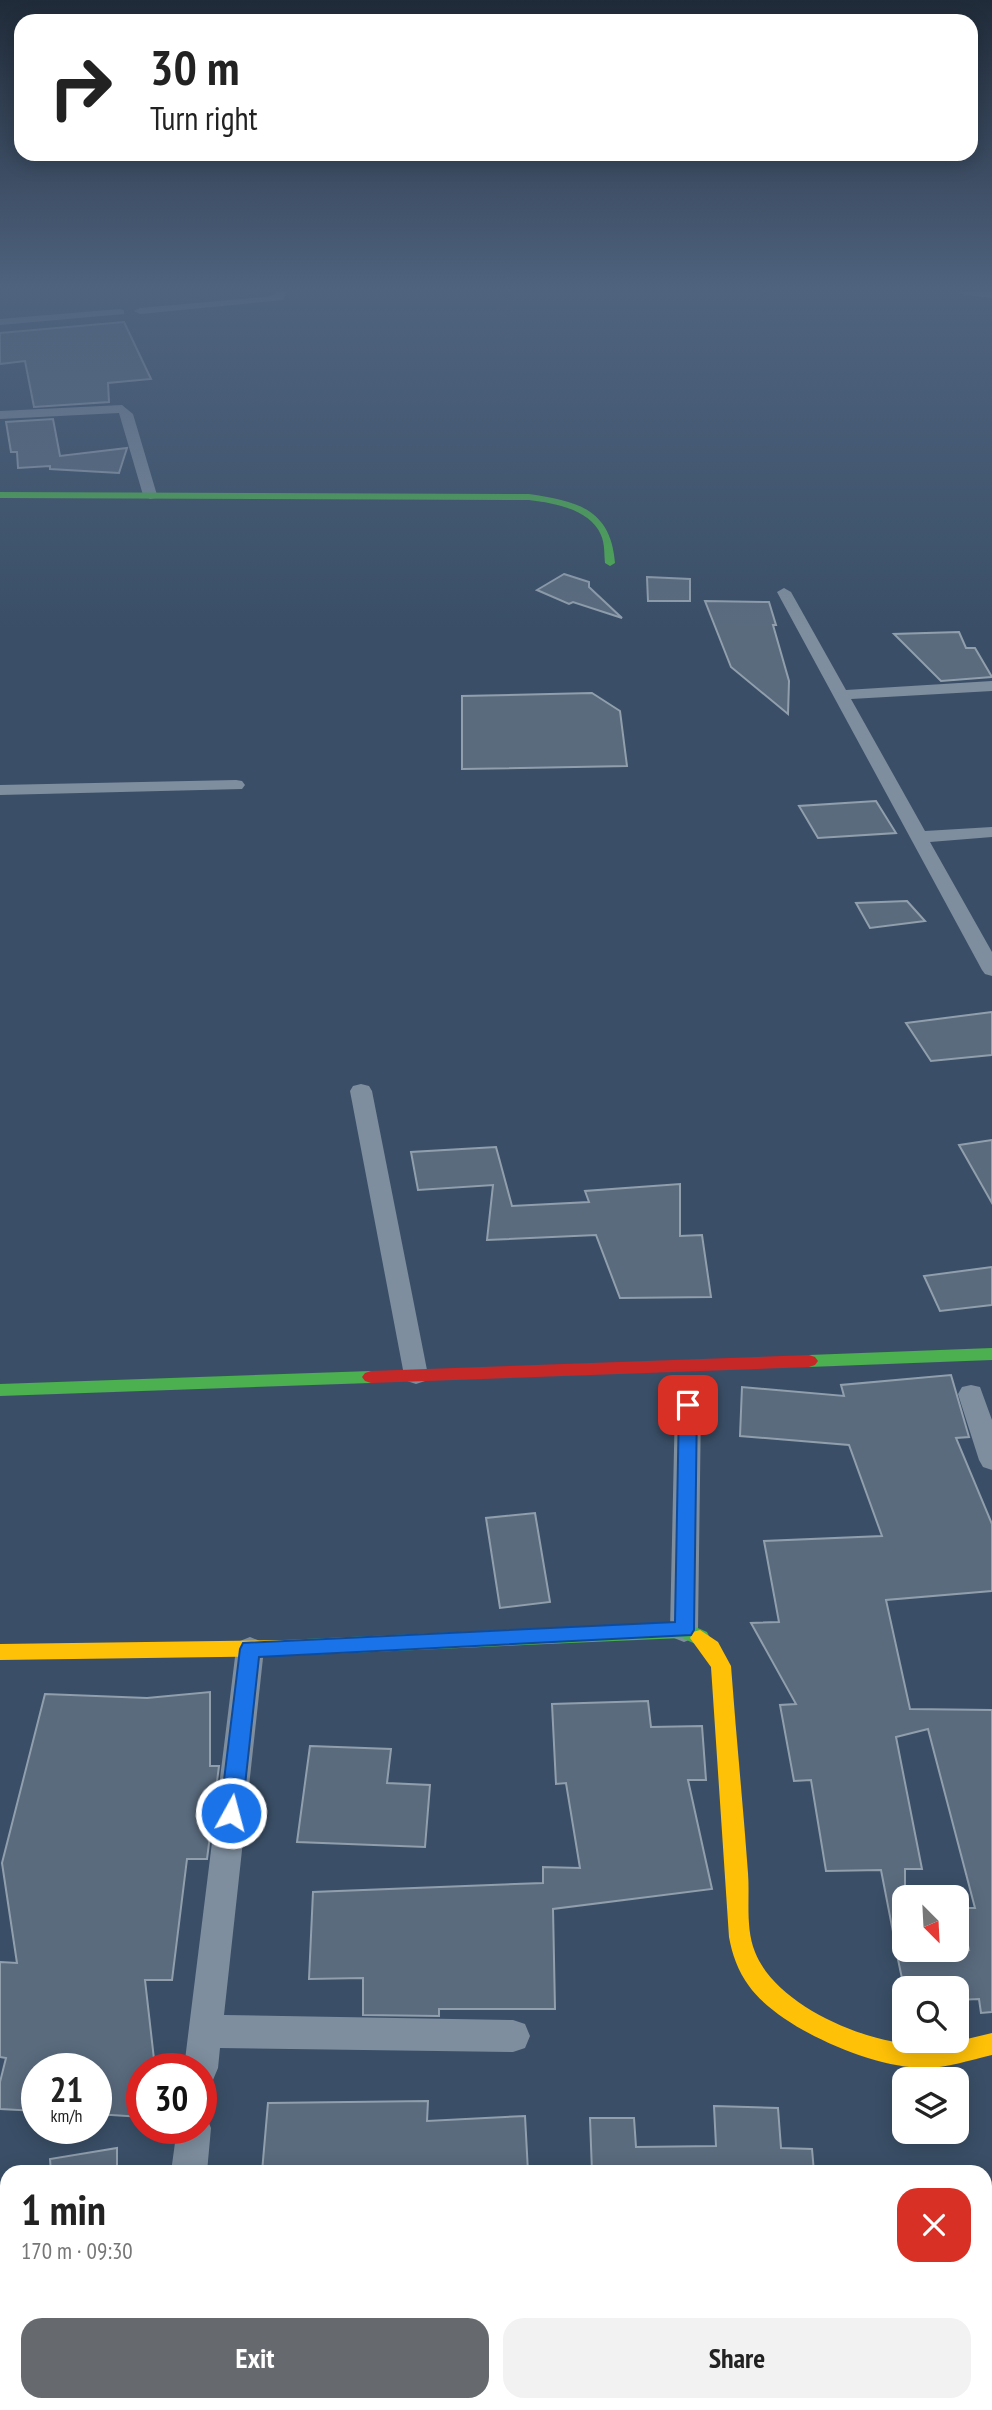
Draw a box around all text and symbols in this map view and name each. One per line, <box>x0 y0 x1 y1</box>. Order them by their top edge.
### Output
text: 30 m <box>150 35 239 99</box>
icon: right <box>35 42 126 133</box>
text: Turn right <box>150 97 258 139</box>
pin <box>658 1375 718 1435</box>
icon: arrive <box>669 1386 707 1424</box>
position arrow <box>194 1776 268 1850</box>
north arrow <box>892 1885 970 1962</box>
map controls <box>892 1885 969 2144</box>
button: search <box>892 1976 969 2053</box>
speed limit sign: 30 <box>126 2053 217 2144</box>
text: 21 <box>50 2066 83 2112</box>
button: layers <box>892 2067 969 2144</box>
text: km/h <box>51 2104 82 2127</box>
text: 1 min <box>21 2182 106 2237</box>
button: close <box>897 2188 971 2262</box>
text: 170 m · 09:30 <box>21 2236 133 2265</box>
button: Exit <box>21 2318 489 2398</box>
button: Share <box>503 2318 971 2398</box>

